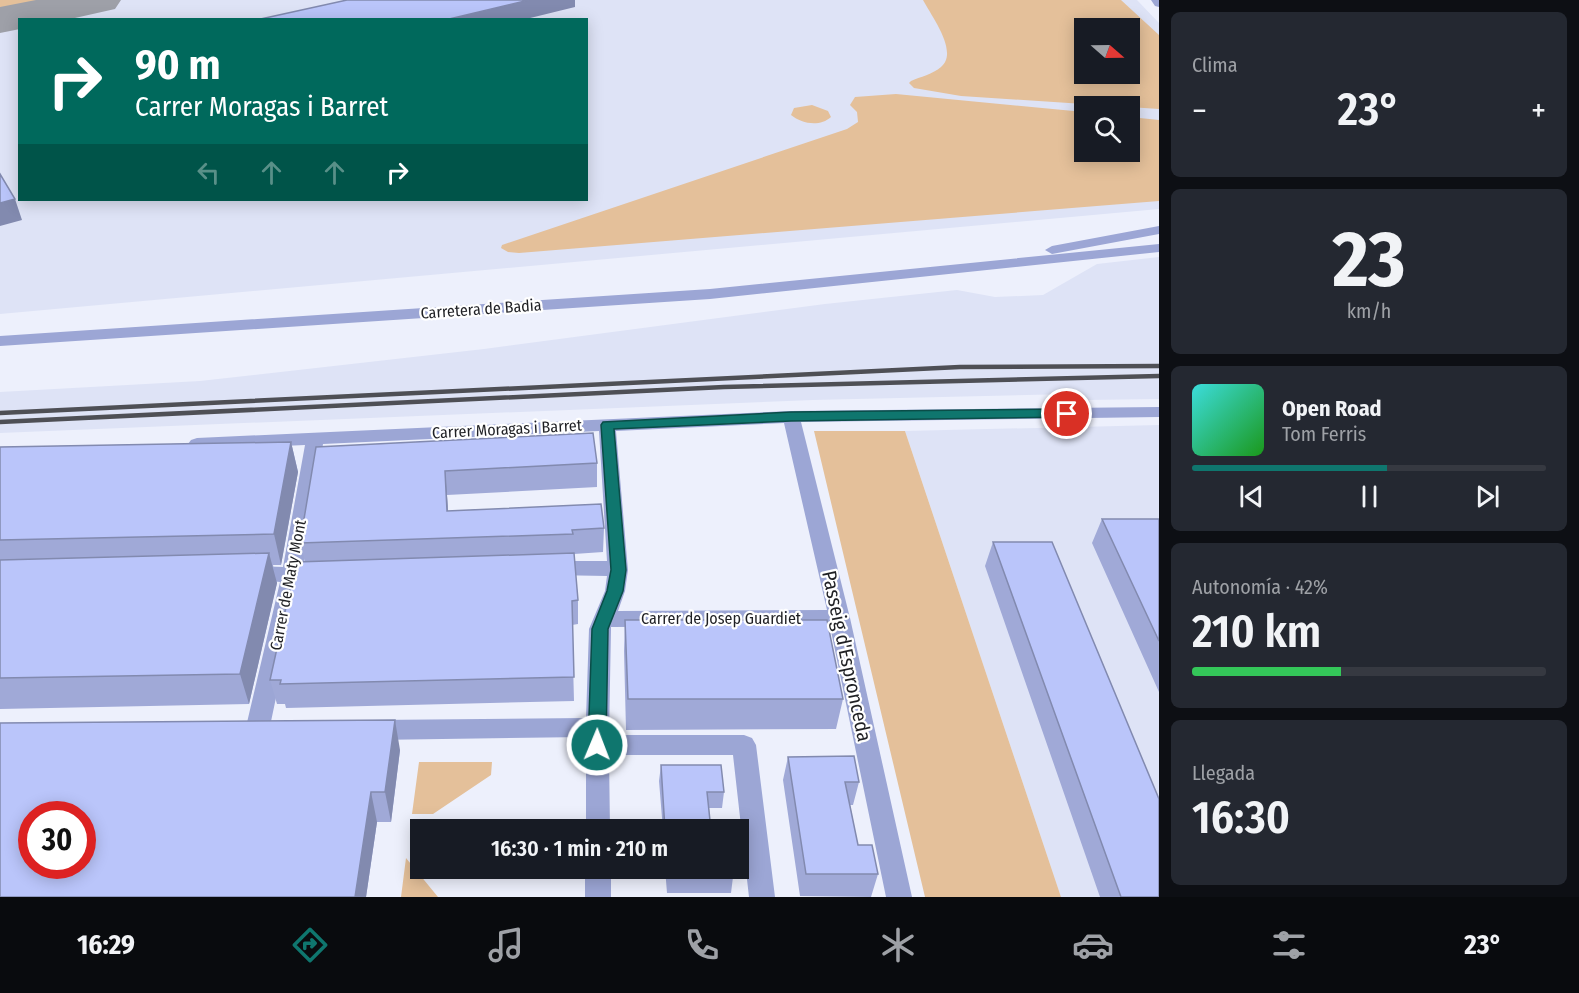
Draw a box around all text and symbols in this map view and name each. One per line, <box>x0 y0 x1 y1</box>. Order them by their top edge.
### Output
north arrow <box>1074 18 1140 84</box>
map controls <box>1074 18 1140 162</box>
text: 90 m <box>135 40 220 90</box>
icon: right <box>36 42 114 120</box>
text: Clima <box>1192 53 1237 77</box>
text: 23° <box>1338 83 1400 137</box>
text: Carrer Moragas i Barret <box>135 91 388 123</box>
text: − <box>1192 91 1207 131</box>
text: + <box>1531 91 1546 131</box>
button: search <box>1074 96 1140 162</box>
icon: left <box>192 156 225 189</box>
icon: ahead <box>255 156 288 189</box>
icon: ahead <box>318 156 351 189</box>
icon: right <box>381 156 414 189</box>
text: 23 <box>1332 213 1406 307</box>
street label: Carretera de Badia <box>420 295 542 323</box>
text: km/h <box>1347 299 1391 323</box>
pin <box>1041 388 1092 439</box>
text: Open Road <box>1282 395 1382 422</box>
icon: arrive <box>1050 397 1083 430</box>
street label: Carrer Moragas i Barret <box>432 416 583 442</box>
text: Tom Ferris <box>1282 422 1366 446</box>
icon: previous <box>1235 480 1268 513</box>
icon: pause <box>1353 480 1386 513</box>
icon: next <box>1471 480 1504 513</box>
street label: Carrer de Maty Mont <box>266 517 310 652</box>
street label: Passeig d'Espronceda <box>817 568 877 744</box>
text: Autonomía · 42% <box>1192 575 1328 599</box>
text: 210 km <box>1192 605 1321 659</box>
street label: Carrer de Josep Guardiet <box>641 609 802 628</box>
position arrow <box>565 713 629 777</box>
text: Llegada <box>1192 761 1255 785</box>
text: 16:30 <box>1192 791 1290 845</box>
speed limit sign: 30 <box>18 801 96 879</box>
text: 16:30 · 1 min · 210 m <box>491 835 668 862</box>
icon: directions <box>289 924 331 966</box>
icon: music <box>485 924 527 966</box>
icon: phone <box>681 924 723 966</box>
icon: climate <box>877 924 919 966</box>
icon: car <box>1072 924 1114 966</box>
icon: filters <box>1268 924 1310 966</box>
text: 16:29 <box>77 929 135 961</box>
text: 23° <box>1464 929 1502 961</box>

